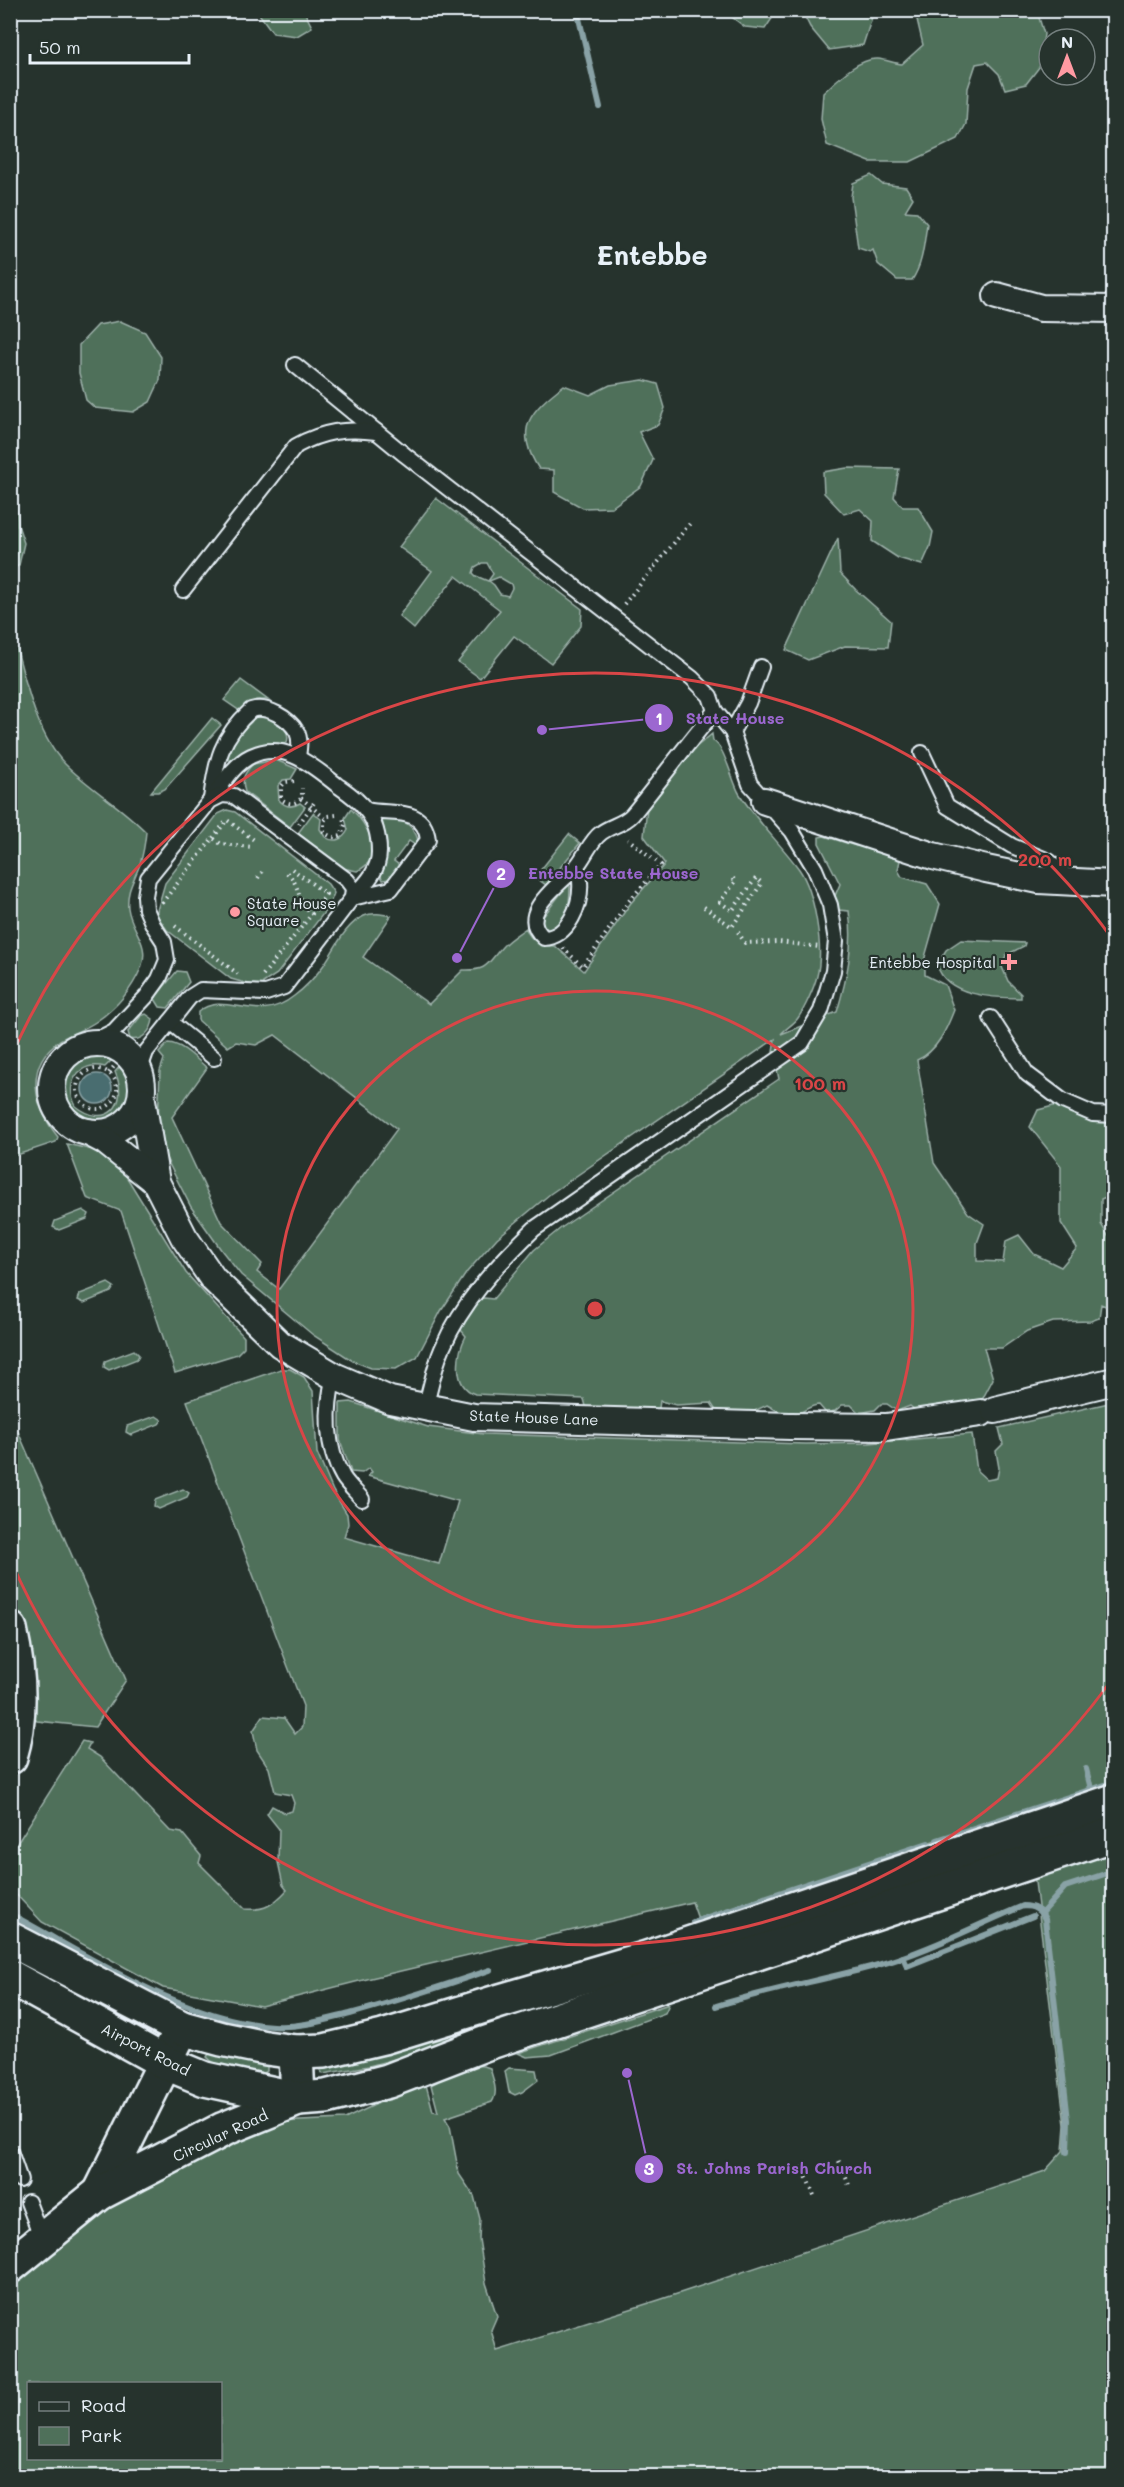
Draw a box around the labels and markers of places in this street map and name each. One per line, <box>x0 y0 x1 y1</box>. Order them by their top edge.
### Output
callout: State House <box>644 701 797 735</box>
callout: Entebbe State House <box>486 857 711 891</box>
place label: State House Square <box>247 893 336 930</box>
marker: State House Square <box>228 905 242 919</box>
place label: Entebbe Hospital <box>870 952 996 972</box>
marker: Entebbe Hospital <box>1000 953 1018 971</box>
centre of rings <box>585 1299 605 1319</box>
callout: St. Johns Parish Church <box>634 2152 884 2186</box>

